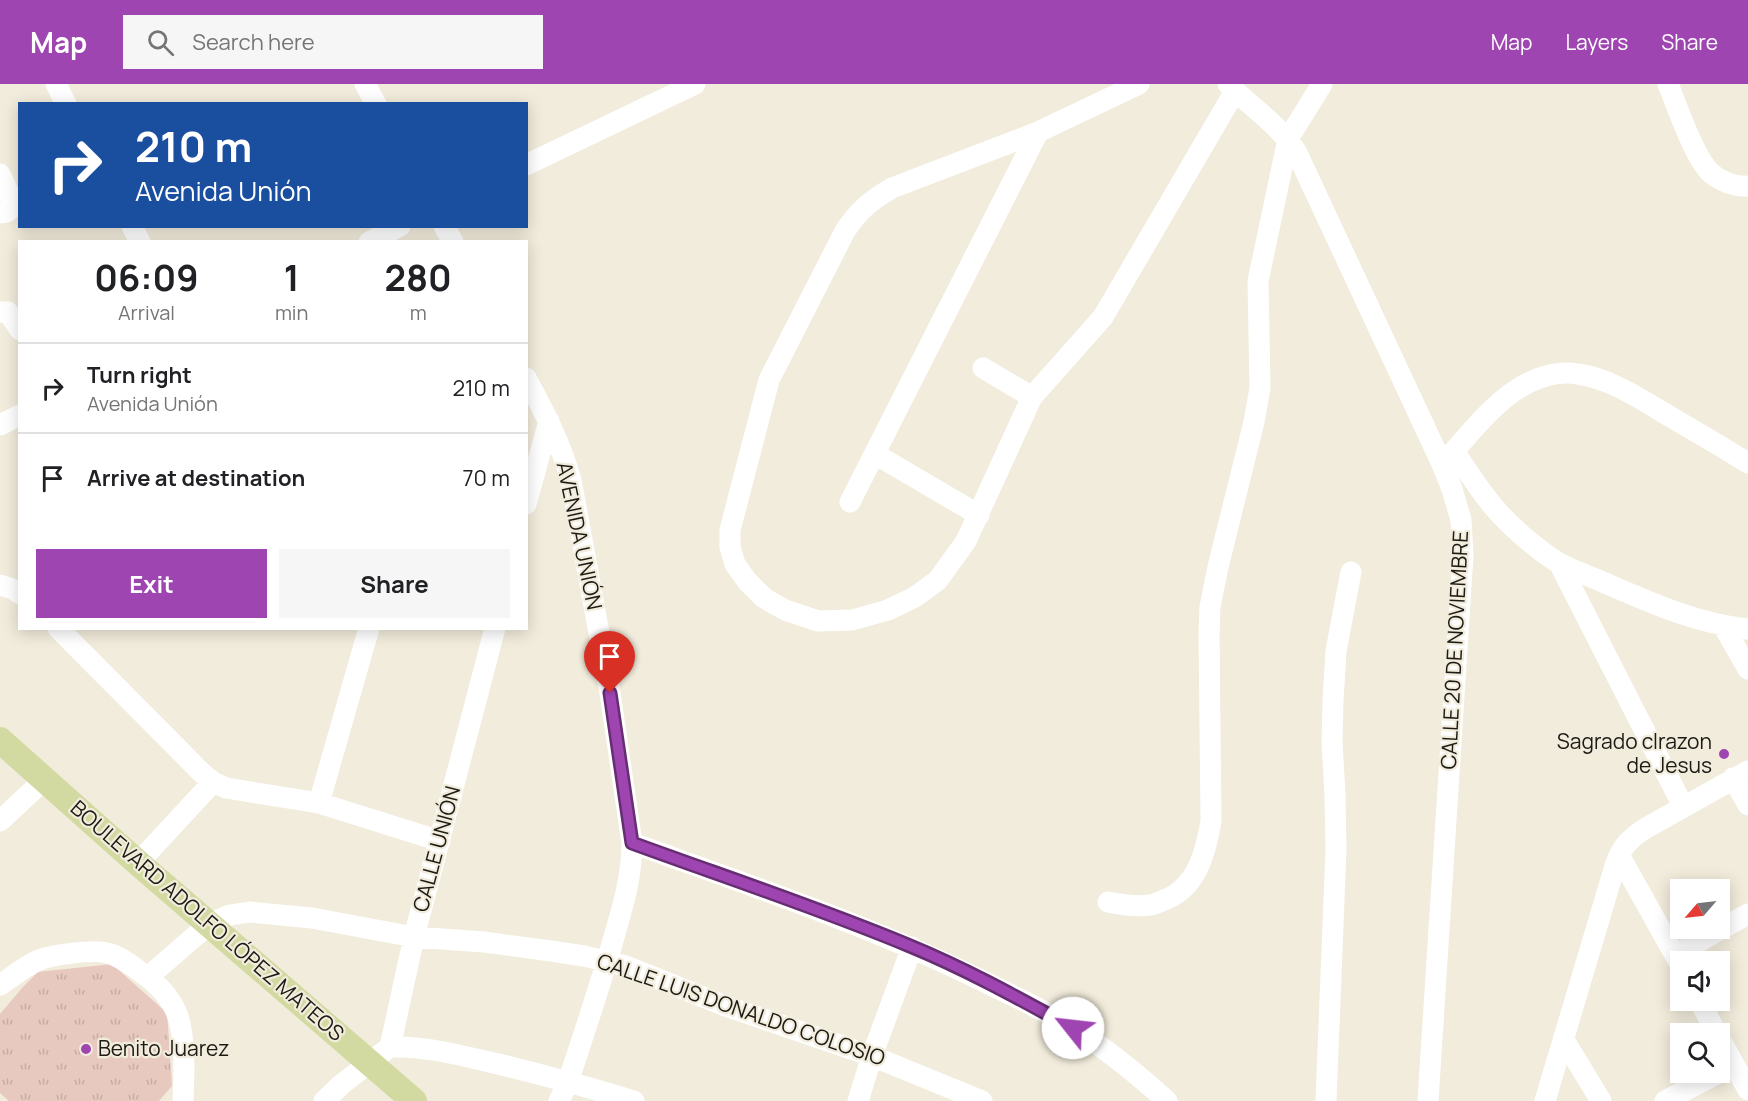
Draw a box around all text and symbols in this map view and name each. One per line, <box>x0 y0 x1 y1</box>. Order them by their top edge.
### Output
search box <box>123 15 543 69</box>
text: Map <box>30 23 87 61</box>
icon: search <box>144 26 177 59</box>
text: Search here <box>192 27 315 57</box>
text: Map <box>1491 28 1532 56</box>
text: Layers <box>1565 28 1628 56</box>
text: Share <box>1661 28 1718 56</box>
text: 210 m <box>135 117 252 175</box>
icon: right <box>36 126 114 204</box>
text: Avenida Unión <box>135 172 312 209</box>
text: 06:09 <box>94 253 199 302</box>
text: 1 <box>284 253 300 302</box>
text: 280 <box>385 253 452 302</box>
text: Arrival <box>118 299 175 326</box>
text: min <box>275 299 308 326</box>
text: m <box>410 299 427 326</box>
text: Turn right <box>87 360 192 390</box>
icon: right <box>36 372 69 405</box>
text: 210 m <box>452 373 510 403</box>
text: Avenida Unión <box>87 390 218 417</box>
street label: AVENIDA UNIÓN <box>551 459 609 612</box>
icon: arrive <box>36 462 69 495</box>
text: Arrive at destination <box>87 463 305 493</box>
text: 70 m <box>462 463 510 493</box>
street label: CALLE 20 DE NOVIEMBRE <box>1434 530 1474 770</box>
button: Exit <box>36 549 267 618</box>
button: Share <box>279 549 510 618</box>
pin <box>584 631 635 693</box>
icon: arrive <box>593 640 626 673</box>
place label: Sagrado clrazon de Jesus <box>1557 727 1712 779</box>
marker: Sagrado clrazon de Jesus <box>1717 747 1731 761</box>
street label: CALLE UNIÓN <box>406 783 466 915</box>
street label: BOULEVARD ADOLFO LÓPEZ MATEOS <box>65 794 350 1047</box>
north arrow <box>1670 879 1730 939</box>
map controls <box>1670 879 1730 1083</box>
street label: CALLE LUIS DONALDO COLOSIO <box>594 946 889 1072</box>
button: sound <box>1670 951 1730 1011</box>
position arrow <box>1041 996 1105 1060</box>
button: search <box>1670 1023 1730 1083</box>
place label: Benito Juarez <box>98 1034 229 1062</box>
marker: Benito Juarez <box>79 1042 93 1056</box>

